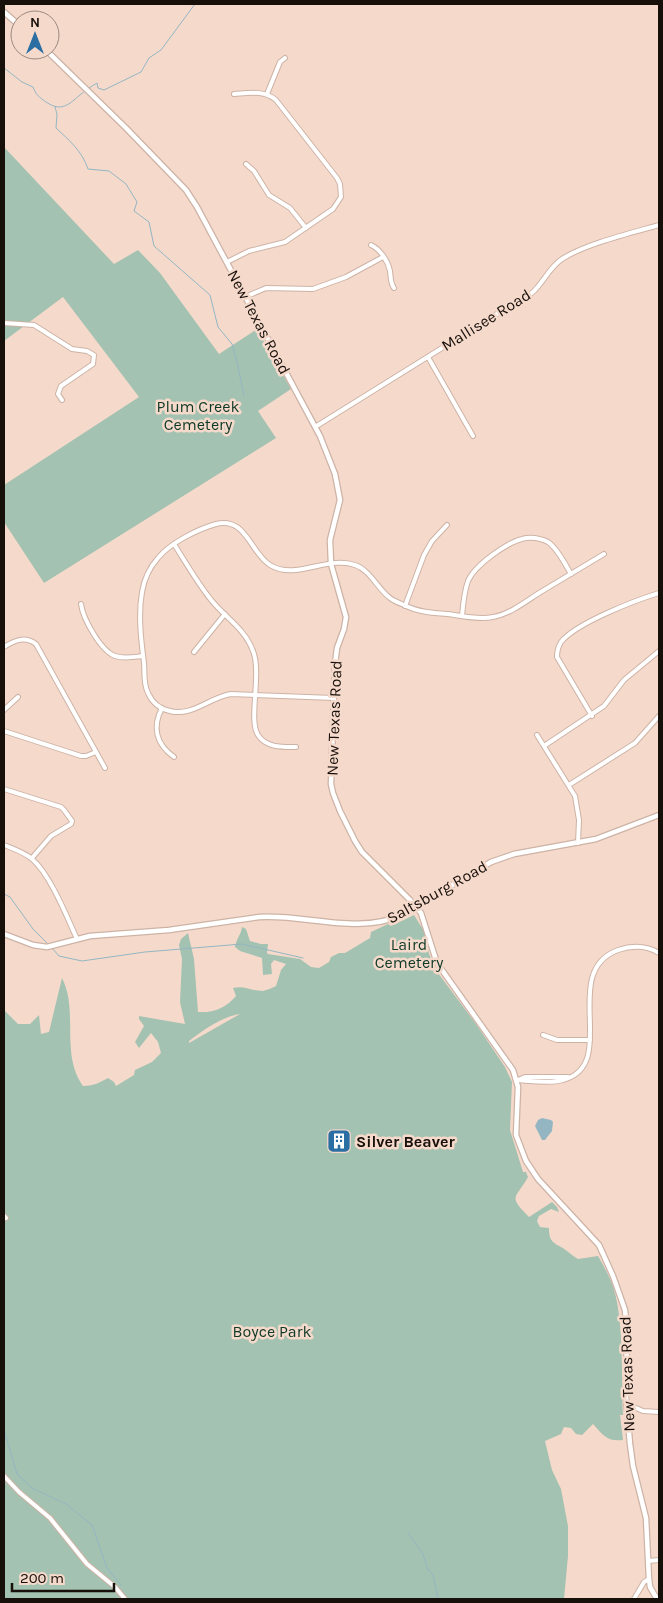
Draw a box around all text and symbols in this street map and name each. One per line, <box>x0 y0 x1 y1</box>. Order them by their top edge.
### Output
north arrow <box>10 10 60 60</box>
text: N <box>30 14 40 31</box>
street label: New Texas Road <box>223 267 295 377</box>
street label: Mallisee Road <box>438 285 534 355</box>
park label: Plum Creek Cemetery <box>157 397 239 434</box>
street label: New Texas Road <box>322 660 346 776</box>
street label: Saltsburg Road <box>384 857 490 927</box>
park label: Laird Cemetery <box>375 935 444 972</box>
building icon: Silver Beaver <box>326 1128 352 1154</box>
place label: Silver Beaver <box>356 1132 455 1151</box>
street label: New Texas Road <box>615 1316 639 1432</box>
park label: Boyce Park <box>233 1322 311 1341</box>
scale bar <box>12 1560 115 1592</box>
text: 200 m <box>20 1569 64 1587</box>

